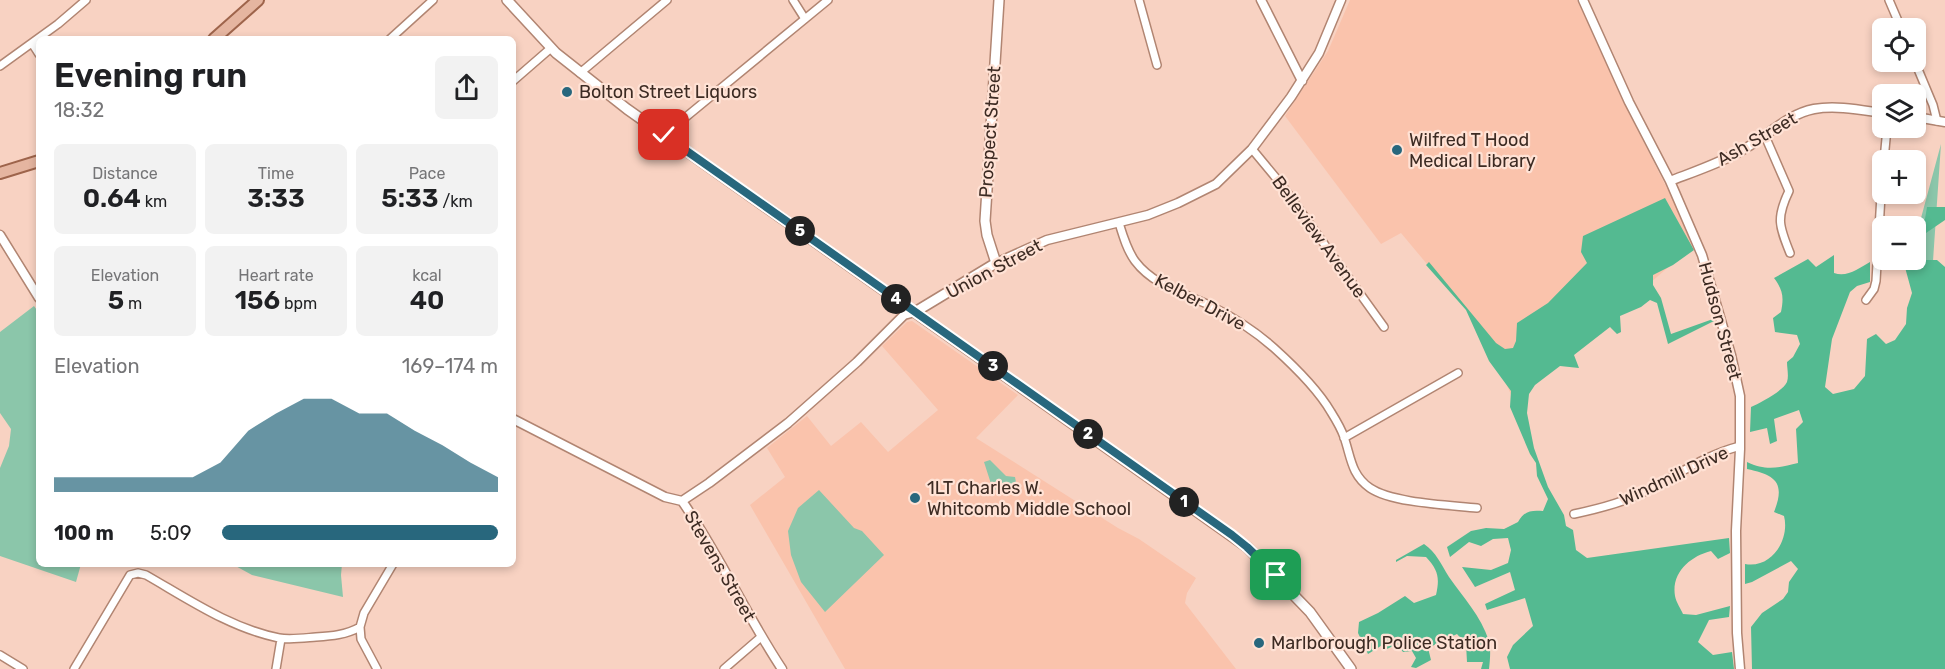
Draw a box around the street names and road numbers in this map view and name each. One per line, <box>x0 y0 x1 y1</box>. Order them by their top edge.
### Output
street label: Prospect Street <box>974 65 1006 199</box>
street label: Ash Street <box>1713 107 1801 171</box>
street label: Belleview Avenue <box>1267 172 1371 302</box>
street label: Union Street <box>942 235 1046 303</box>
street label: Hudson Street <box>1694 260 1746 382</box>
street label: Kelber Drive <box>1151 269 1249 335</box>
street label: Windmill Drive <box>1616 441 1732 511</box>
street label: Stevens Street <box>679 507 761 625</box>

